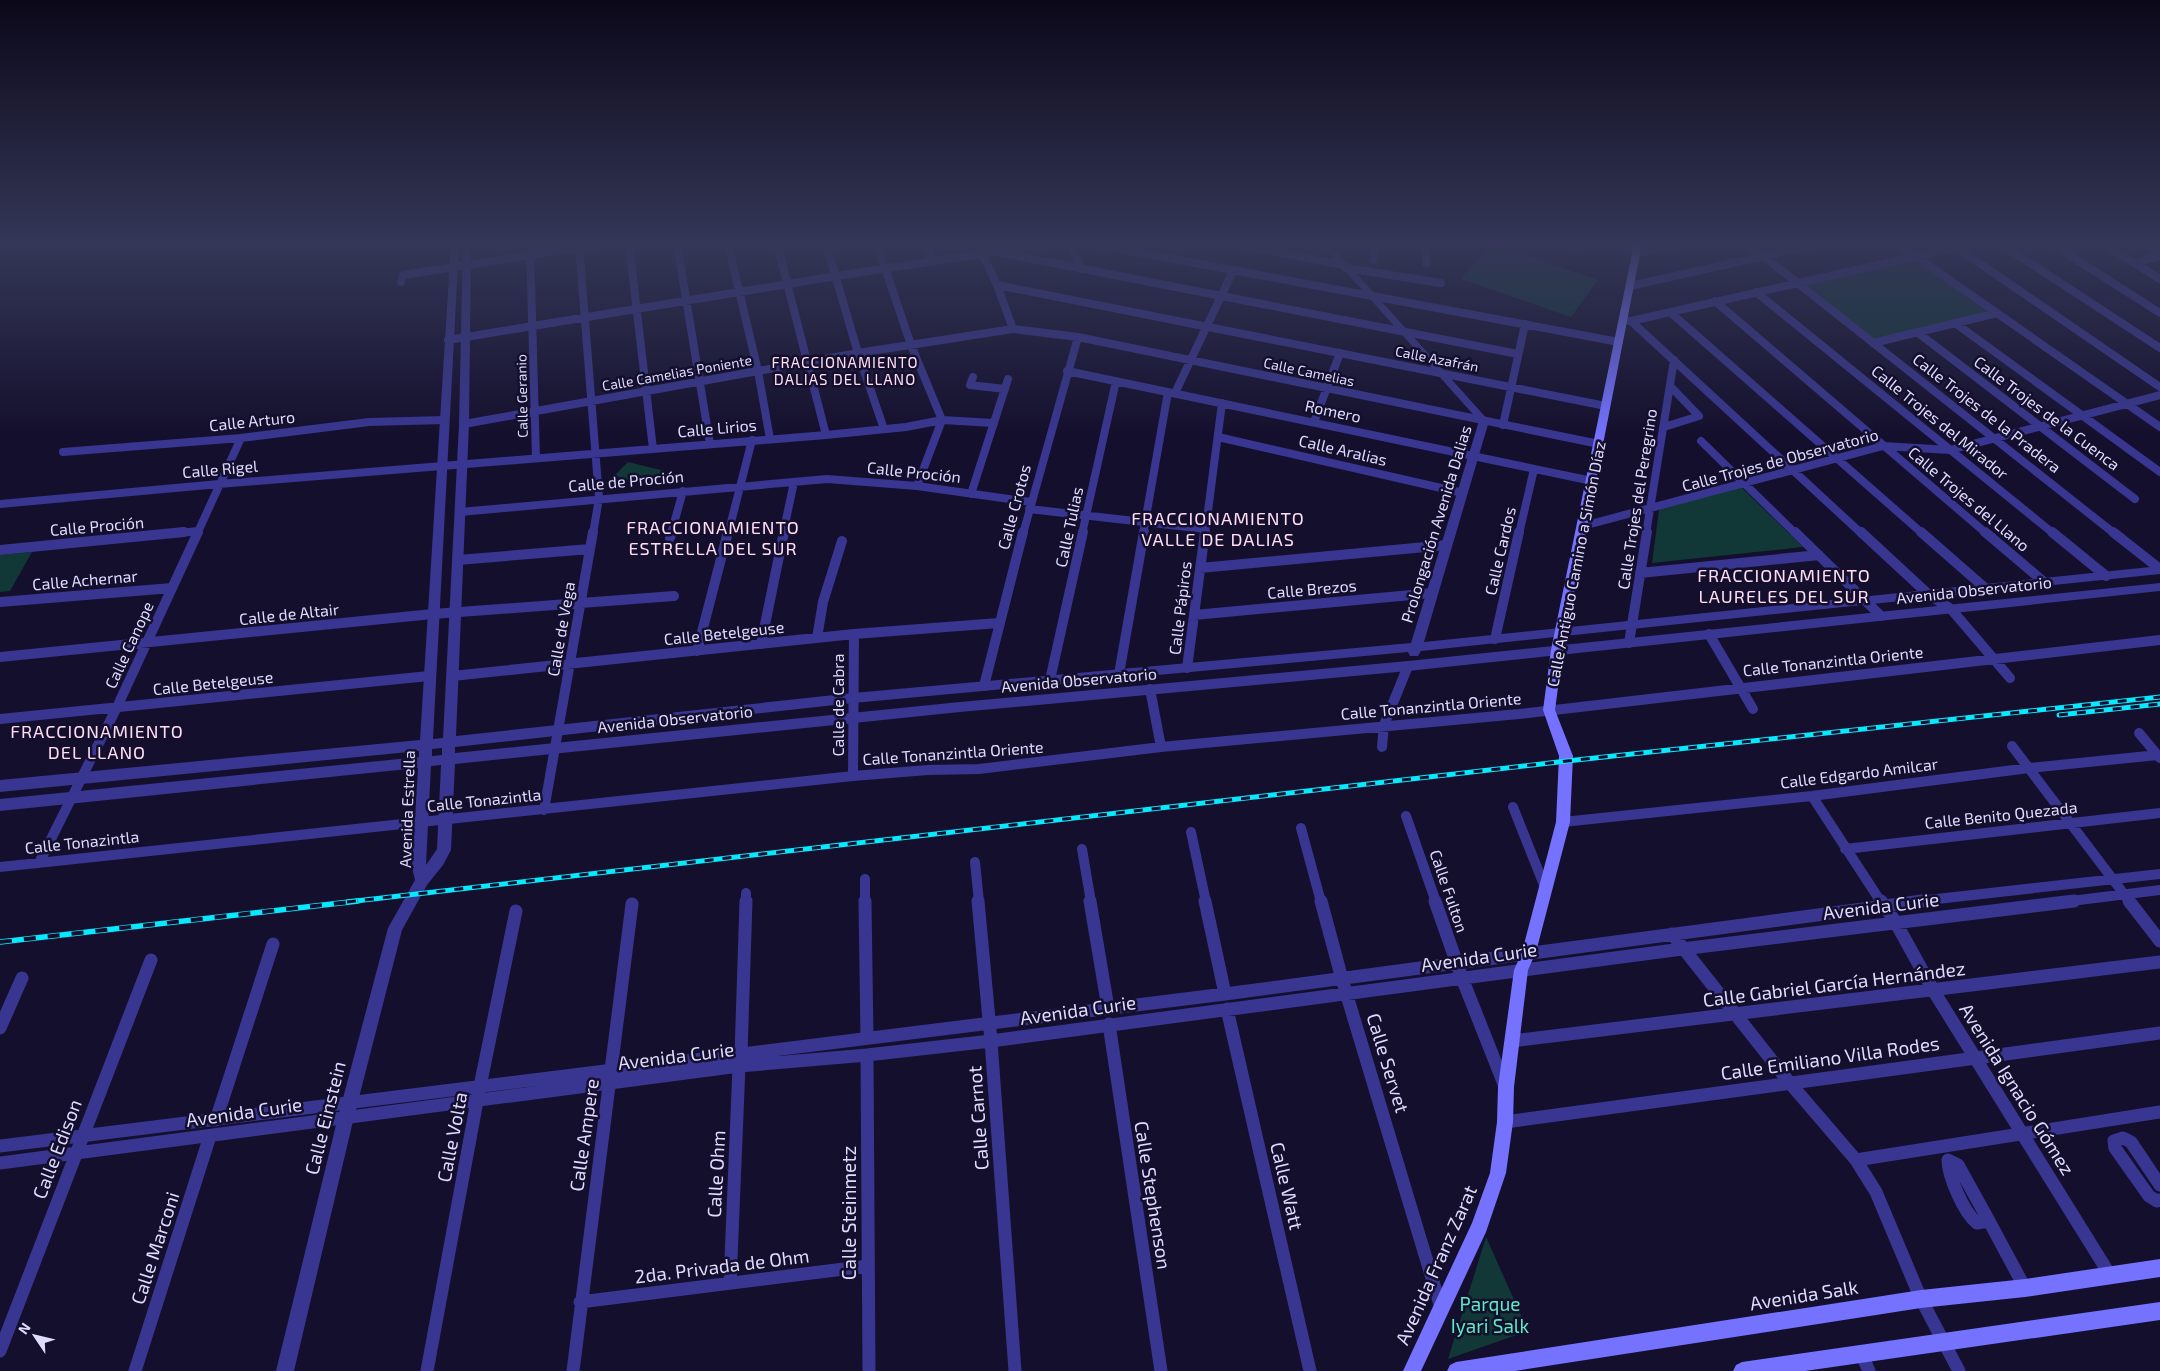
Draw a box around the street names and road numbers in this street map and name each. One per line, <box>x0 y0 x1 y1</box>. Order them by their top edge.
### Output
street label: Calle Azafrán <box>1394 342 1480 375</box>
street label: Calle Trojes de la Pradera <box>1909 349 2065 477</box>
street label: Calle Camelias Poniente <box>601 351 753 394</box>
street label: Calle Trojes de la Cuenca <box>1970 352 2124 474</box>
street label: Calle Geranio <box>512 354 531 438</box>
street label: Calle Camelias <box>1262 354 1356 389</box>
street label: Calle Trojes del Mirador <box>1868 361 2013 484</box>
street label: Romero <box>1303 395 1363 426</box>
street label: Calle Arturo <box>208 407 296 434</box>
street label: Calle Trojes del Peregrino <box>1613 407 1661 591</box>
street label: Calle Lirios <box>677 415 757 440</box>
street label: Prolongación Avenida Dalias <box>1396 423 1475 625</box>
street label: Calle Trojes de Observatorio <box>1680 424 1880 496</box>
street label: Calle Aralias <box>1297 430 1389 469</box>
street label: Calle Antiguo Camino a Simón Díaz <box>1542 439 1609 688</box>
street label: Calle Trojes del Llano <box>1904 442 2034 556</box>
street label: Calle Rigel <box>181 456 259 481</box>
street label: Calle Proción <box>866 457 962 486</box>
street label: Calle Crotos <box>993 462 1034 551</box>
street label: Calle de Proción <box>567 466 684 495</box>
street label: Calle Tulias <box>1051 485 1086 569</box>
street label: Calle Cardos <box>1480 505 1519 597</box>
street label: Calle Proción <box>49 512 145 539</box>
street label: Calle Pápiros <box>1164 560 1195 656</box>
street label: Calle Achernar <box>31 565 139 594</box>
street label: Avenida Observatorio <box>1895 572 2053 607</box>
street label: Calle Brezos <box>1266 575 1357 602</box>
street label: Calle de Vega <box>543 580 578 678</box>
street label: Calle Canope <box>100 598 157 691</box>
street label: Calle de Altair <box>238 599 340 628</box>
street label: Calle Betelgeuse <box>663 617 785 648</box>
street label: Calle Tonanzintla Oriente <box>1742 642 1924 679</box>
street label: Calle de Cabra <box>828 653 847 757</box>
street label: Avenida Observatorio <box>1000 663 1158 696</box>
street label: Calle Betelgeuse <box>152 667 274 698</box>
street label: Calle Tonanzintla Oriente <box>1340 688 1522 723</box>
street label: Avenida Observatorio <box>596 701 754 736</box>
street label: Calle Tonanzintla Oriente <box>862 737 1044 768</box>
street label: Avenida Estrella <box>395 750 418 868</box>
street label: Calle Edgardo Amilcar <box>1779 753 1939 792</box>
street label: Calle Tonazintla <box>426 784 542 815</box>
street label: Calle Benito Quezada <box>1924 797 2078 833</box>
street label: Calle Tonazintla <box>24 826 140 857</box>
street label: Calle Fulton <box>1426 847 1472 935</box>
street label: Avenida Curie <box>1821 887 1940 924</box>
street label: Avenida Curie <box>1419 937 1539 976</box>
street label: Calle Gabriel García Hernández <box>1701 956 1967 1011</box>
street label: Avenida Curie <box>1018 990 1138 1029</box>
street label: Avenida Ignacio Gómez <box>1955 999 2080 1179</box>
street label: Calle Servet <box>1362 1010 1415 1115</box>
street label: Calle Emiliano Villa Rodes <box>1719 1031 1941 1084</box>
street label: Avenida Curie <box>616 1037 735 1074</box>
street label: Calle Einstein <box>299 1059 350 1177</box>
street label: Calle Carnot <box>962 1065 993 1171</box>
street label: Calle Ampere <box>564 1077 603 1193</box>
street label: Calle Volta <box>432 1090 472 1184</box>
street label: Avenida Curie <box>184 1092 304 1131</box>
street label: Calle Edison <box>27 1096 86 1202</box>
street label: Calle Stephenson <box>1130 1119 1177 1271</box>
street label: Calle Ohm <box>702 1130 729 1218</box>
street label: Calle Watt <box>1266 1140 1309 1232</box>
street label: Calle Steinmetz <box>837 1146 860 1280</box>
street label: Avenida Franz Zarat <box>1390 1181 1481 1348</box>
street label: Calle Marconi <box>125 1189 184 1307</box>
street label: 2da. Privada de Ohm <box>633 1243 811 1288</box>
street label: Avenida Salk <box>1748 1275 1860 1314</box>

